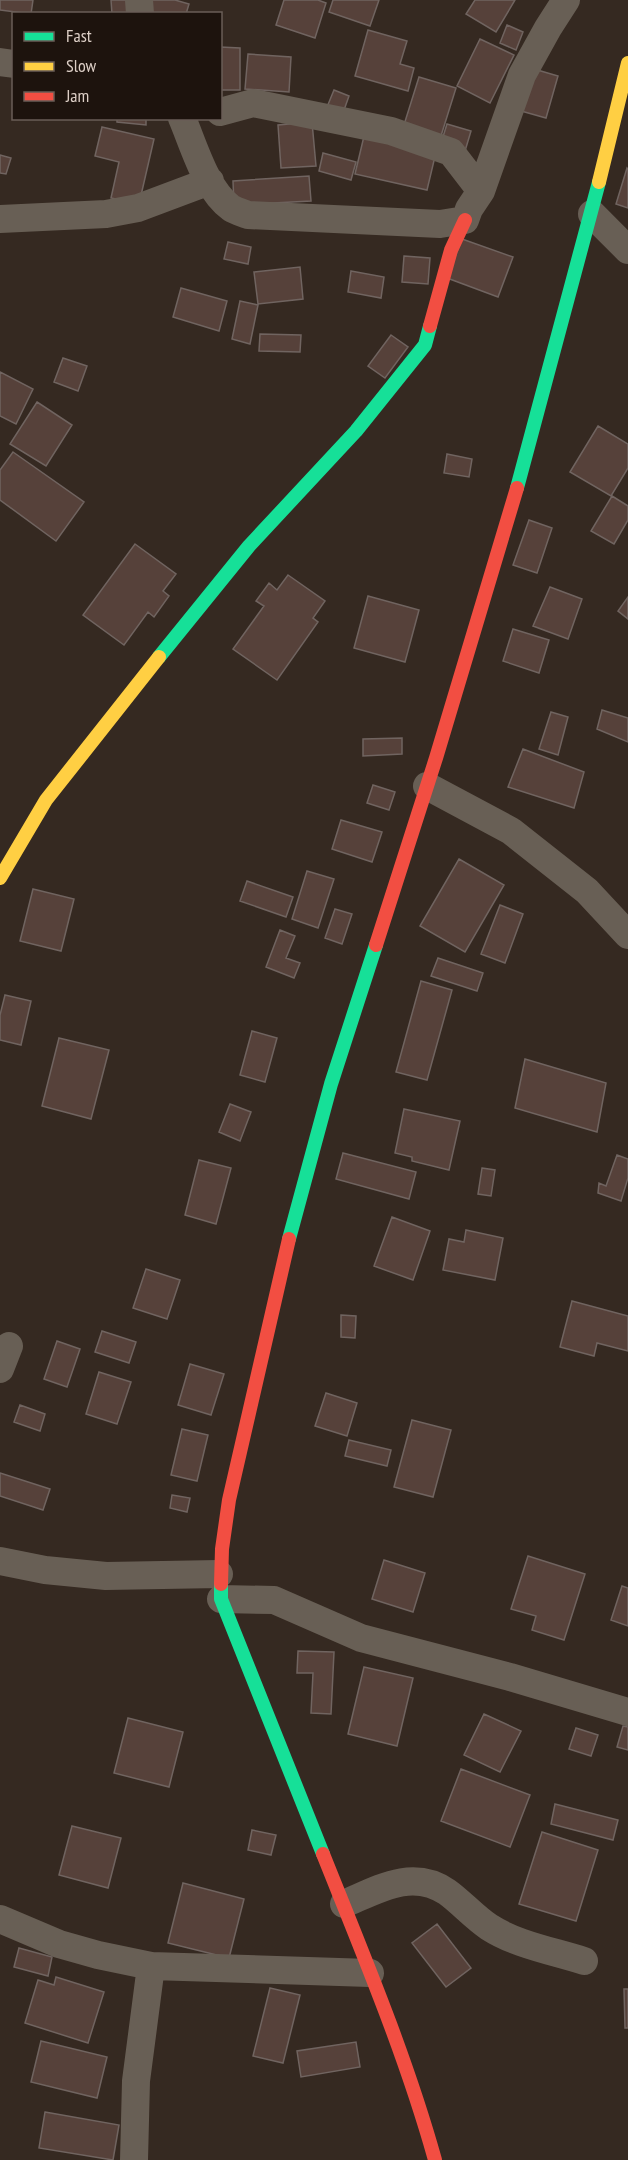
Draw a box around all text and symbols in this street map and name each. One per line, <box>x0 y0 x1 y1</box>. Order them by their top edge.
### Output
legend <box>12 12 222 120</box>
text: Fast <box>66 24 92 47</box>
text: Slow <box>66 54 97 77</box>
text: Jam <box>65 84 89 107</box>

